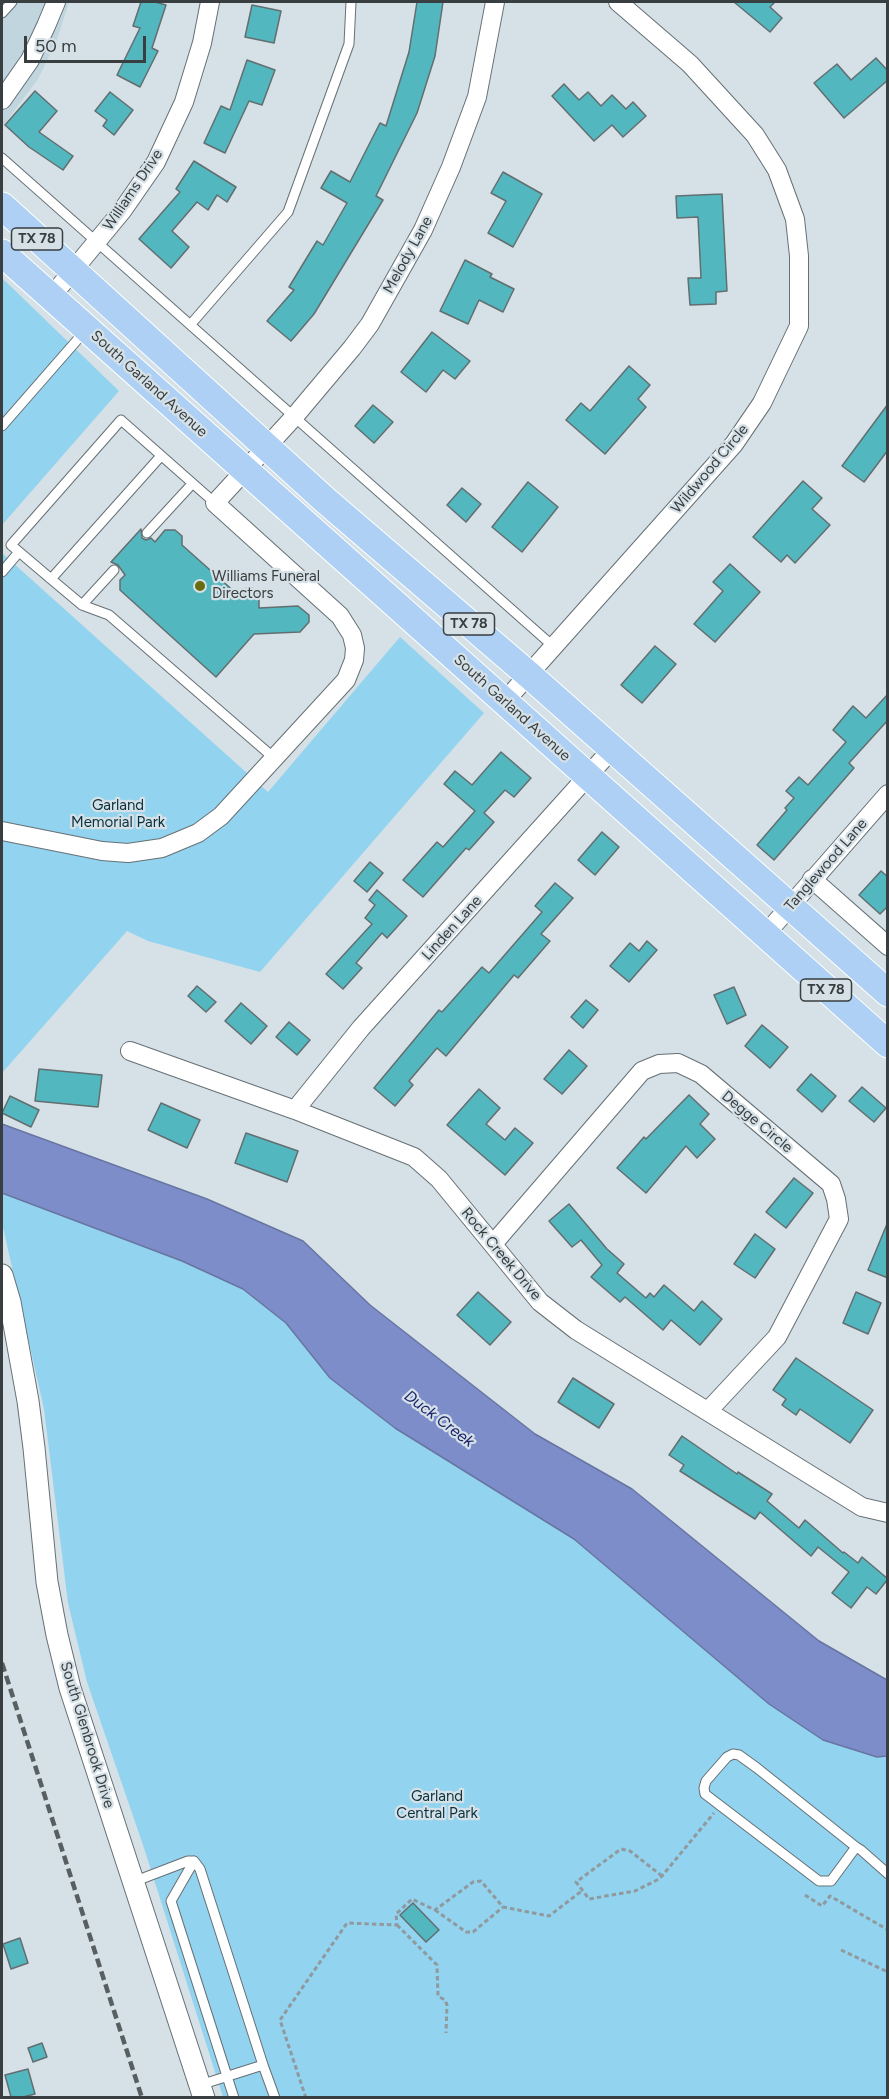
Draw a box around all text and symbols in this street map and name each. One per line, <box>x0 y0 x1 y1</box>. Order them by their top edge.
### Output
scale bar <box>27 24 148 62</box>
text: 50 m <box>35 35 77 57</box>
street label: Williams Drive <box>99 146 167 234</box>
street label: Melody Lane <box>379 213 437 297</box>
road number: TX 78 <box>12 228 63 250</box>
street label: South Garland Avenue <box>87 327 211 441</box>
street label: Wildwood Circle <box>668 421 752 517</box>
place label: Williams Funeral Directors <box>212 568 320 603</box>
marker: Williams Funeral Directors <box>193 579 207 593</box>
road number: TX 78 <box>444 613 494 635</box>
street label: South Garland Avenue <box>450 651 574 765</box>
park label: Garland Memorial Park <box>71 797 165 832</box>
street label: Tanglewood Lane <box>781 815 871 915</box>
street label: Linden Lane <box>418 892 486 964</box>
road number: TX 78 <box>800 979 852 1001</box>
street label: Degge Circle <box>718 1087 796 1157</box>
street label: Rock Creek Drive <box>457 1204 545 1304</box>
water label: Duck Creek <box>400 1386 478 1452</box>
street label: South Glenbrook Drive <box>56 1660 118 1810</box>
park label: Garland Central Park <box>396 1788 478 1823</box>

